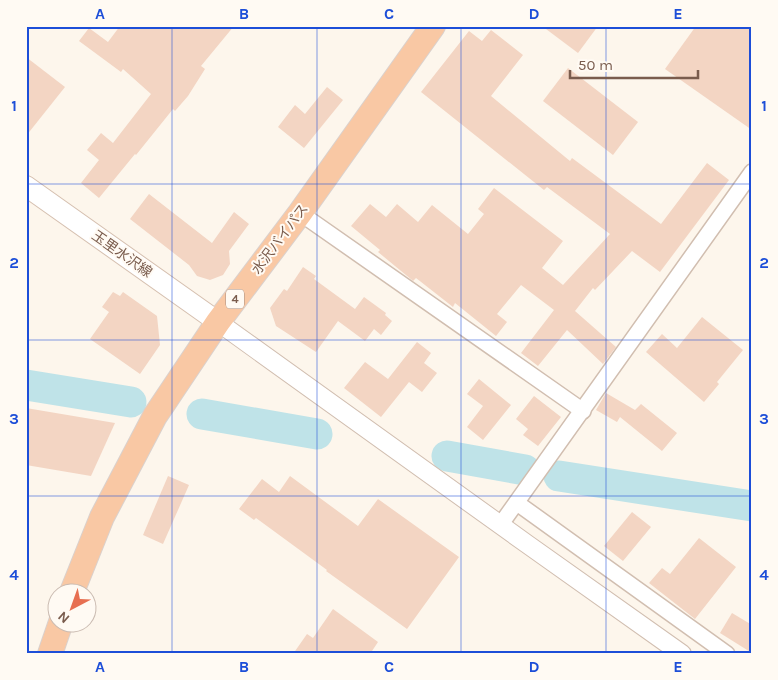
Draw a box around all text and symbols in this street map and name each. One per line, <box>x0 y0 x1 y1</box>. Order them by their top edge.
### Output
text: A <box>95 4 105 23</box>
text: B <box>239 4 249 23</box>
text: C <box>384 4 394 23</box>
text: D <box>529 4 540 23</box>
text: E <box>673 4 683 23</box>
scale bar <box>570 48 698 80</box>
text: 50 m <box>578 56 613 74</box>
text: 1 <box>11 96 17 115</box>
text: 1 <box>761 96 767 115</box>
street label: 水沢バイパス <box>248 200 312 278</box>
street label: 玉里水沢線 <box>88 227 156 281</box>
text: 2 <box>9 253 19 272</box>
text: 2 <box>759 253 769 272</box>
road number: 4 <box>226 290 244 308</box>
text: 3 <box>9 409 19 428</box>
text: 3 <box>759 409 769 428</box>
text: 4 <box>9 565 19 584</box>
text: 4 <box>759 565 769 584</box>
north arrow <box>48 582 98 632</box>
text: N <box>54 608 73 627</box>
text: A <box>95 657 105 676</box>
text: B <box>239 657 249 676</box>
text: C <box>384 657 394 676</box>
text: D <box>529 657 540 676</box>
text: E <box>673 657 683 676</box>

